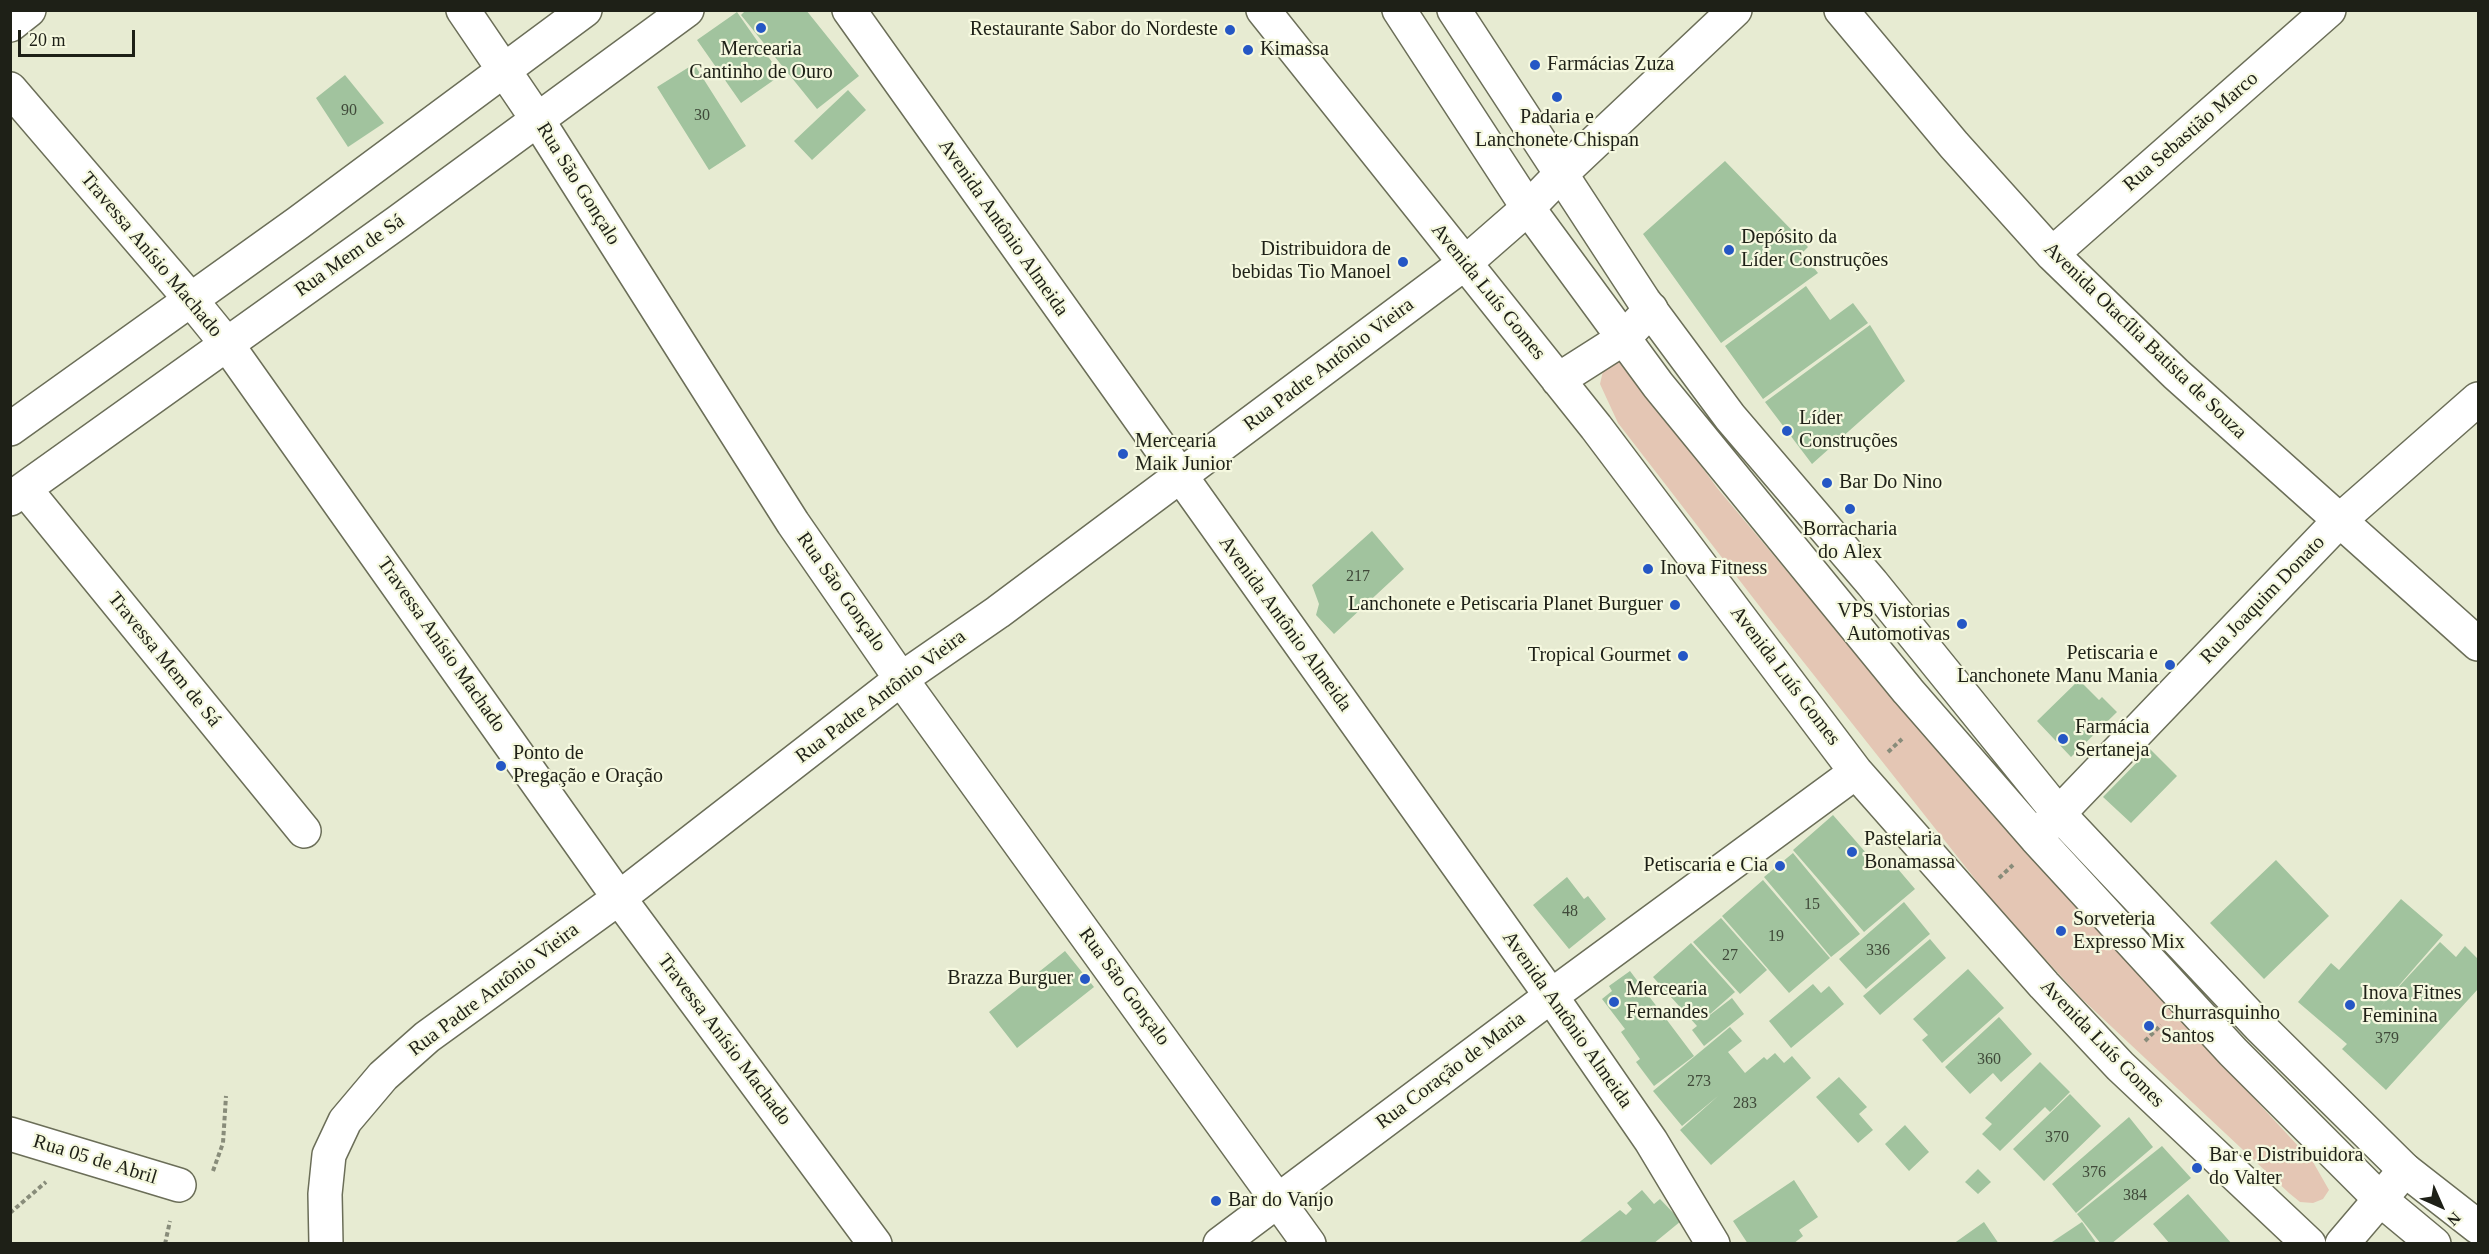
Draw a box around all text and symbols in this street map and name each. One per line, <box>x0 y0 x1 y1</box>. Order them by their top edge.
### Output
scale bar <box>21 18 138 56</box>
place label: Restaurante Sabor do Nordeste <box>970 18 1218 42</box>
marker: Mercearia Cantinho de Ouro <box>754 21 768 35</box>
marker: Restaurante Sabor do Nordeste <box>1223 23 1237 37</box>
text: 20 m <box>29 30 66 50</box>
place label: Mercearia Cantinho de Ouro <box>689 38 833 85</box>
place label: Kimassa <box>1260 38 1329 62</box>
marker: Kimassa <box>1241 43 1255 57</box>
place label: Farmácias Zuza <box>1547 53 1674 77</box>
marker: Farmácias Zuza <box>1528 58 1542 72</box>
street label: Rua Sebastião Marco <box>2119 67 2263 197</box>
marker: Padaria e Lanchonete Chispan <box>1550 90 1564 104</box>
house number: 90 <box>341 101 357 121</box>
house number: 30 <box>694 106 710 126</box>
place label: Padaria e Lanchonete Chispan <box>1475 106 1639 153</box>
street label: Rua São Gonçalo <box>531 118 625 250</box>
street label: Avenida Antônio Almeida <box>933 135 1073 321</box>
street label: Travessa Anísio Machado <box>75 168 227 342</box>
street label: Rua Mem de Sá <box>291 209 409 303</box>
street label: Avenida Luís Gomes <box>1426 219 1550 365</box>
place label: Depósito da Líder Construções <box>1741 226 1888 273</box>
place label: Distribuidora de bebidas Tio Manoel <box>1232 238 1391 285</box>
street label: Avenida Otacília Batista de Souza <box>2039 238 2251 444</box>
marker: Depósito da Líder Construções <box>1722 243 1736 257</box>
marker: Distribuidora de bebidas Tio Manoel <box>1396 255 1410 269</box>
street label: Rua Padre Antônio Vieira <box>1239 293 1419 437</box>
place label: Líder Construções <box>1799 407 1898 454</box>
marker: Líder Construções <box>1780 424 1794 438</box>
place label: Mercearia Maik Junior <box>1135 430 1232 477</box>
marker: Mercearia Maik Junior <box>1116 447 1130 461</box>
place label: Bar Do Nino <box>1839 471 1942 495</box>
marker: Bar Do Nino <box>1820 476 1834 490</box>
marker: Borracharia do Alex <box>1843 502 1857 516</box>
place label: Borracharia do Alex <box>1803 518 1897 565</box>
street label: Rua São Gonçalo <box>791 528 891 656</box>
street label: Rua Joaquim Donato <box>2196 531 2330 669</box>
street label: Avenida Antônio Almeida <box>1213 532 1357 716</box>
street label: Travessa Anísio Machado <box>371 553 511 737</box>
place label: Inova Fitness <box>1660 557 1767 581</box>
marker: Inova Fitness <box>1641 562 1655 576</box>
house number: 217 <box>1346 567 1370 587</box>
street label: Travessa Mem de Sá <box>102 588 226 732</box>
place label: Lanchonete e Petiscaria Planet Burguer <box>1348 593 1663 617</box>
marker: Lanchonete e Petiscaria Planet Burguer <box>1668 598 1682 612</box>
place label: VPS Vistorias Automotivas <box>1837 600 1950 647</box>
street label: Avenida Luís Gomes <box>1725 601 1845 751</box>
marker: VPS Vistorias Automotivas <box>1955 617 1969 631</box>
street label: Rua Padre Antônio Vieira <box>791 625 971 769</box>
place label: Petiscaria e Lanchonete Manu Mania <box>1957 642 2158 689</box>
place label: Tropical Gourmet <box>1528 644 1671 668</box>
marker: Tropical Gourmet <box>1676 649 1690 663</box>
marker: Petiscaria e Lanchonete Manu Mania <box>2163 658 2177 672</box>
place label: Farmácia Sertaneja <box>2075 716 2149 763</box>
marker: Farmácia Sertaneja <box>2056 732 2070 746</box>
place label: Ponto de Pregação e Oração <box>513 742 663 789</box>
marker: Ponto de Pregação e Oração <box>494 759 508 773</box>
place label: Pastelaria Bonamassa <box>1864 828 1955 875</box>
marker: Pastelaria Bonamassa <box>1845 845 1859 859</box>
place label: Petiscaria e Cia <box>1644 854 1768 878</box>
marker: Petiscaria e Cia <box>1773 859 1787 873</box>
house number: 15 <box>1804 895 1820 915</box>
house number: 48 <box>1562 902 1578 922</box>
place label: Sorveteria Expresso Mix <box>2073 908 2185 955</box>
street label: Rua Padre Antônio Vieira <box>404 918 584 1062</box>
street label: Rua São Gonçalo <box>1073 923 1175 1051</box>
marker: Sorveteria Expresso Mix <box>2054 924 2068 938</box>
street label: Avenida Antônio Almeida <box>1497 927 1637 1113</box>
house number: 19 <box>1768 927 1784 947</box>
house number: 336 <box>1866 941 1890 961</box>
house number: 27 <box>1722 946 1738 966</box>
street label: Travessa Anísio Machado <box>652 950 796 1130</box>
place label: Brazza Burguer <box>947 967 1073 991</box>
marker: Brazza Burguer <box>1078 972 1092 986</box>
street label: Avenida Luís Gomes <box>2035 975 2169 1113</box>
place label: Mercearia Fernandes <box>1626 978 1708 1025</box>
place label: Inova Fitnes Feminina <box>2362 982 2461 1029</box>
marker: Mercearia Fernandes <box>1607 995 1621 1009</box>
marker: Inova Fitnes Feminina <box>2343 998 2357 1012</box>
place label: Churrasquinho Santos <box>2161 1002 2280 1049</box>
street label: Rua Coração de Maria <box>1372 1007 1530 1135</box>
marker: Churrasquinho Santos <box>2142 1019 2156 1033</box>
house number: 379 <box>2375 1029 2399 1049</box>
house number: 360 <box>1977 1050 2001 1070</box>
house number: 273 <box>1687 1072 1711 1092</box>
house number: 283 <box>1733 1094 1757 1114</box>
house number: 370 <box>2045 1128 2069 1148</box>
street label: Rua 05 de Abril <box>30 1130 160 1190</box>
place label: Bar e Distribuidora do Valter <box>2209 1144 2363 1191</box>
marker: Bar e Distribuidora do Valter <box>2190 1161 2204 1175</box>
house number: 376 <box>2082 1163 2106 1183</box>
north arrow <box>2411 1176 2471 1236</box>
house number: 384 <box>2123 1186 2147 1206</box>
place label: Bar do Vanjo <box>1228 1189 1334 1213</box>
marker: Bar do Vanjo <box>1209 1194 1223 1208</box>
text: N <box>2444 1209 2464 1229</box>

